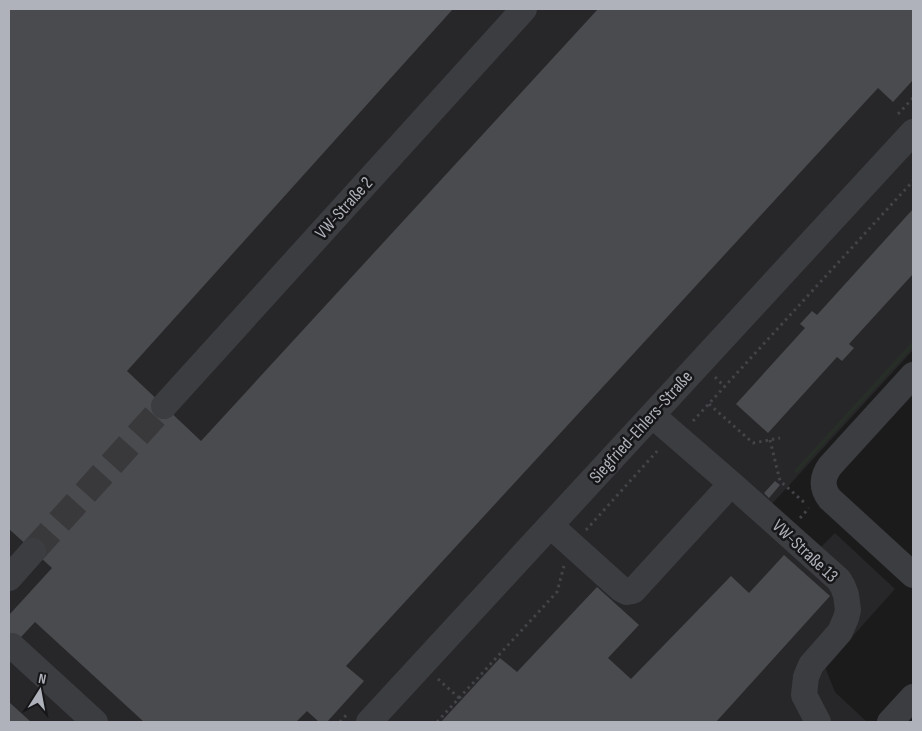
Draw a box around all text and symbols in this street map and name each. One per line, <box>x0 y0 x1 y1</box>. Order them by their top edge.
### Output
street label: VW-Straße 2 <box>311 173 377 243</box>
street label: Siegfried-Ehlers-Straße <box>585 367 697 487</box>
street label: VW-Straße 13 <box>768 515 842 587</box>
north arrow <box>15 666 65 716</box>
text: N <box>37 670 48 688</box>

